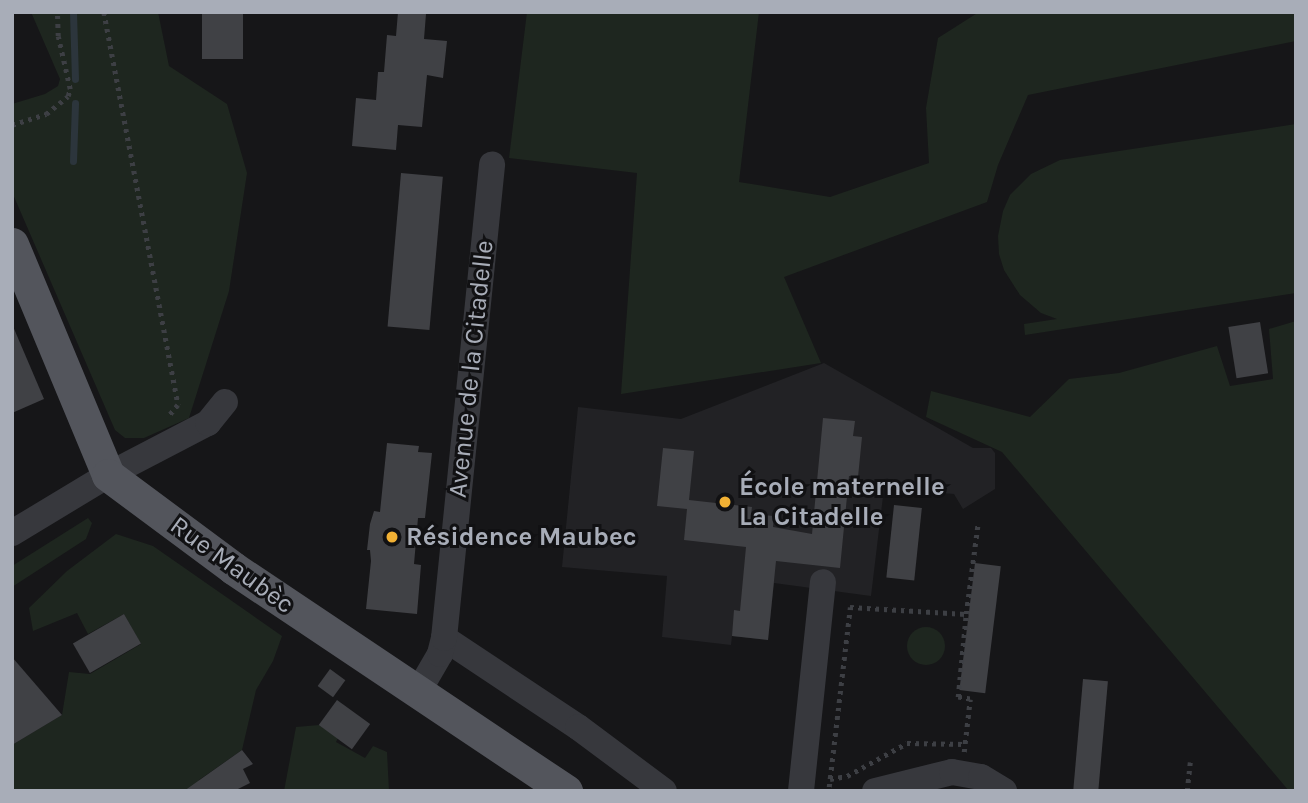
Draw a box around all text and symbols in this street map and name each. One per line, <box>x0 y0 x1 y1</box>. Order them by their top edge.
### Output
street label: Avenue de la Citadelle <box>442 239 500 499</box>
place label: École maternelle La Citadelle <box>739 471 945 532</box>
marker: École maternelle La Citadelle <box>717 494 733 510</box>
street label: Rue Maubèc <box>164 510 300 620</box>
place label: Résidence Maubec <box>406 521 637 553</box>
marker: Résidence Maubec <box>384 529 400 545</box>

